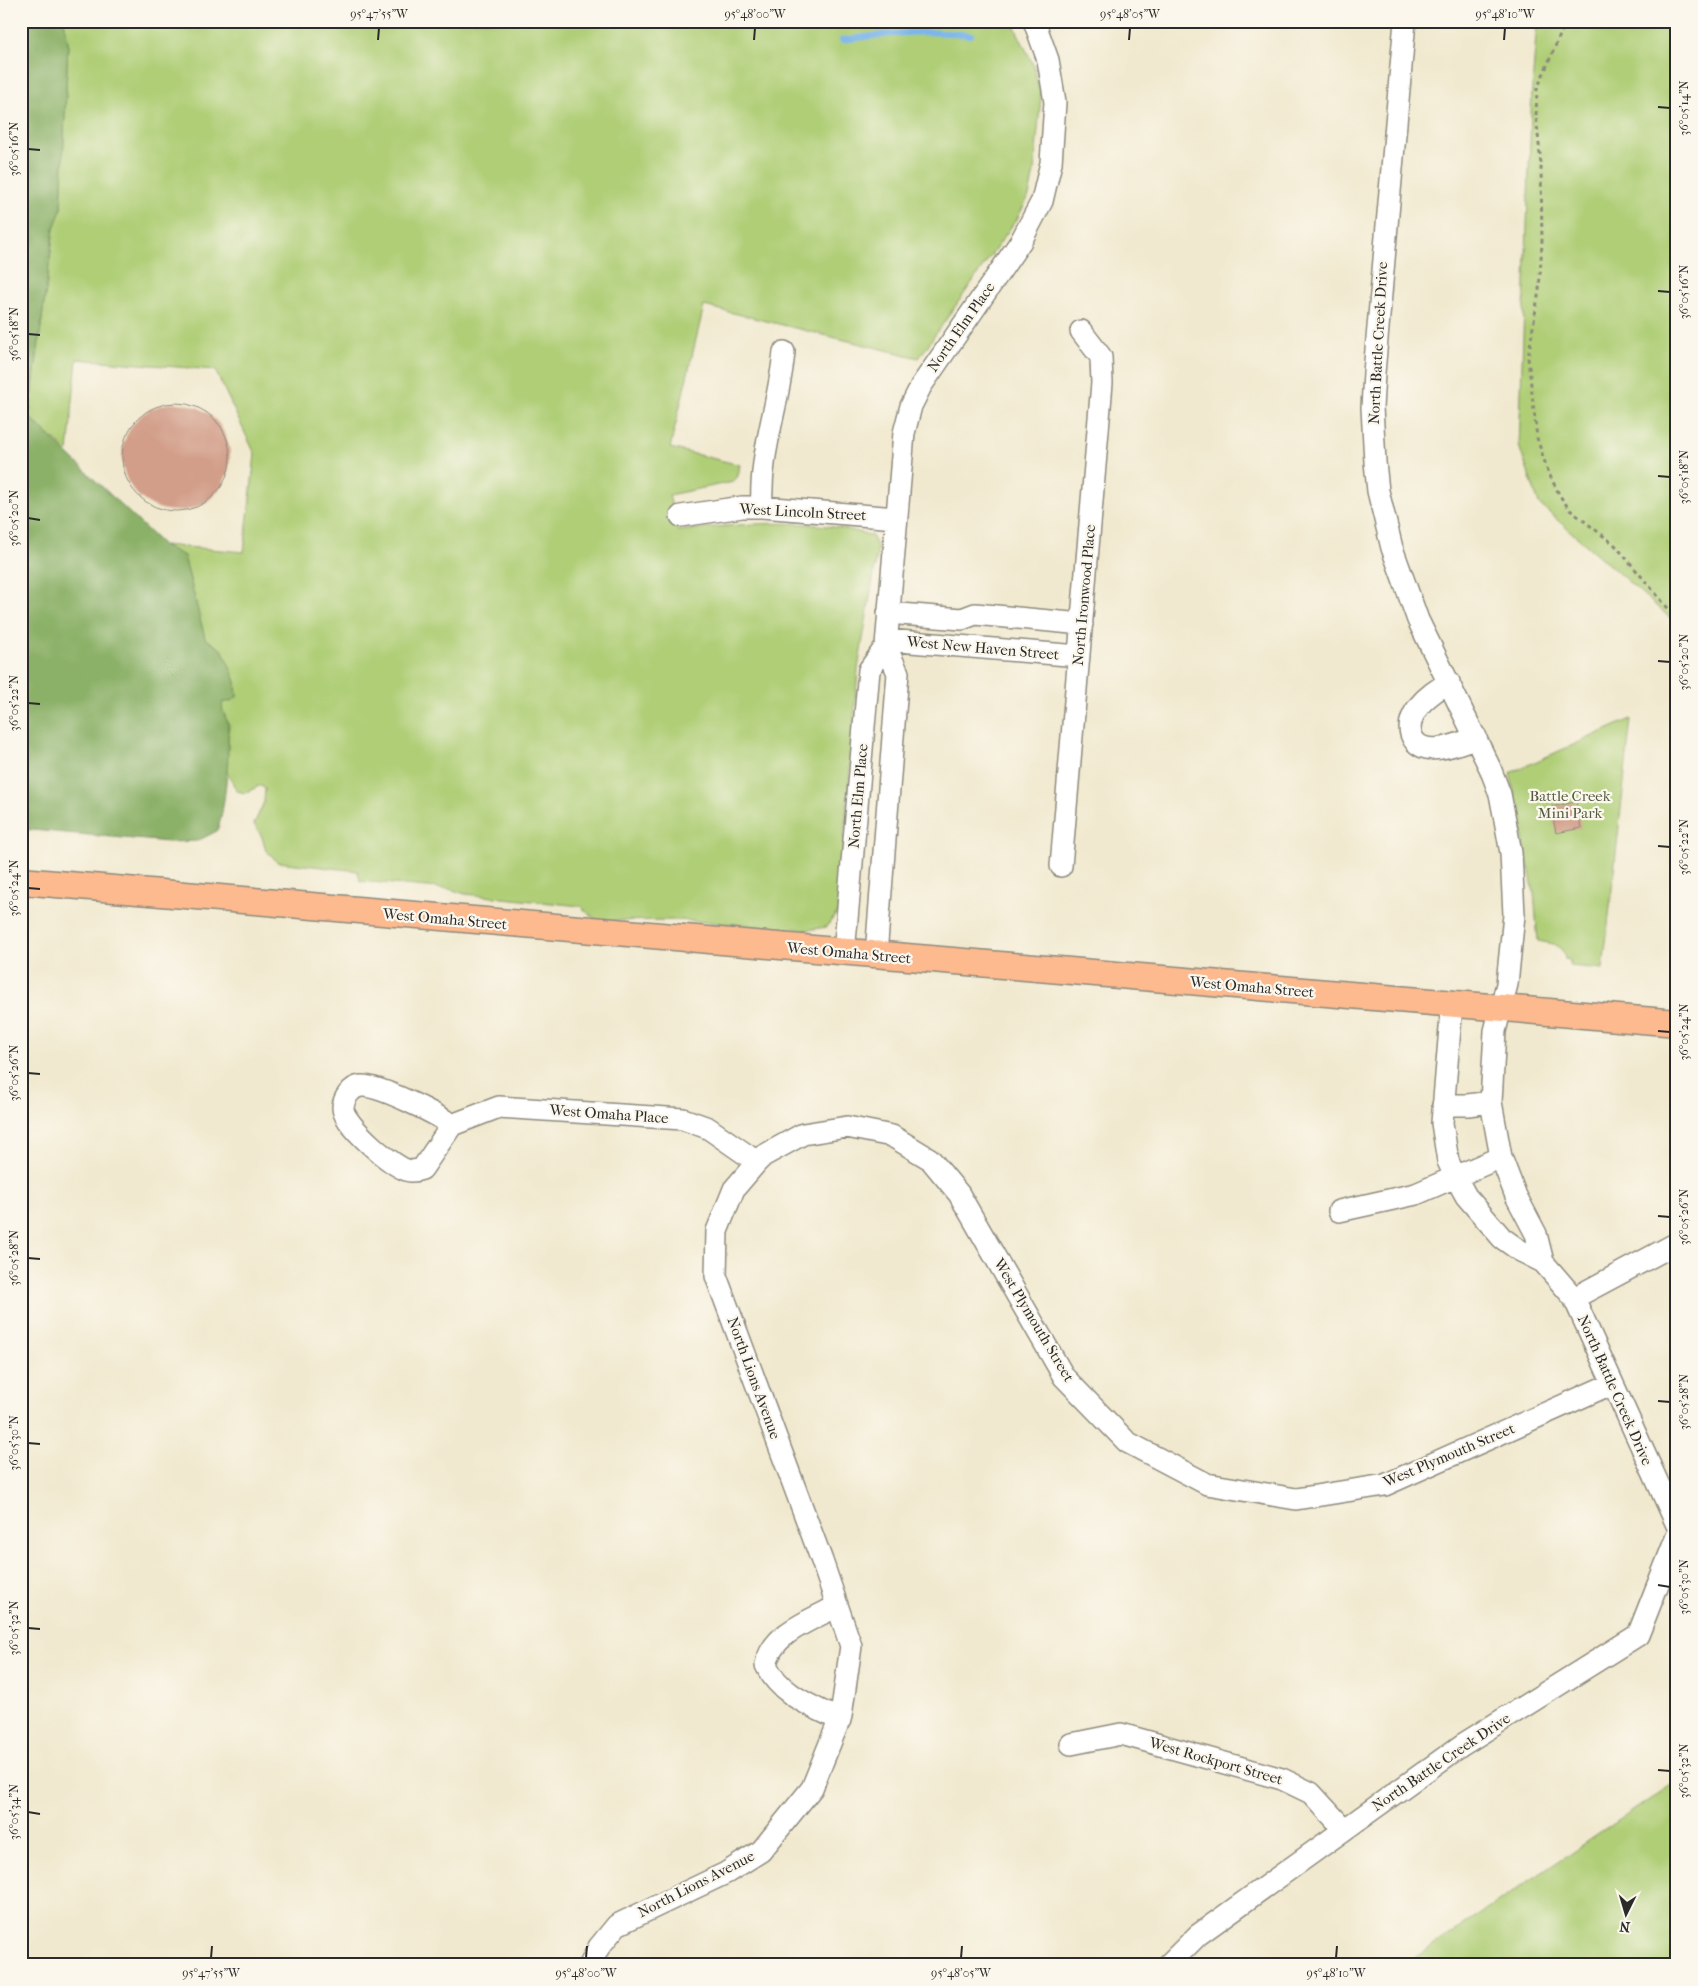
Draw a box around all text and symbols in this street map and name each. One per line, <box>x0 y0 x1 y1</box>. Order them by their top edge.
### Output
text: 95°47'55"W <box>350 7 409 21</box>
text: 95°48'00"W <box>724 7 787 21</box>
text: 95°48'05"W <box>1100 7 1161 21</box>
text: 95°48'10"W <box>1476 7 1536 21</box>
text: 36°05'14"N <box>1677 80 1691 136</box>
text: 36°05'16"N <box>7 122 21 176</box>
street label: North Battle Creek Drive <box>1365 261 1391 425</box>
text: 36°05'16"N <box>1677 265 1691 319</box>
street label: North Elm Place <box>923 278 999 375</box>
text: 36°05'18"N <box>7 307 21 361</box>
text: 36°05'18"N <box>1677 450 1691 504</box>
text: 36°05'20"N <box>7 490 21 546</box>
street label: West Lincoln Street <box>738 500 868 524</box>
street label: North Ironwood Place <box>1069 523 1099 666</box>
street label: West New Haven Street <box>905 632 1060 664</box>
text: 36°05'20"N <box>1677 634 1691 690</box>
text: 36°05'22"N <box>7 675 21 731</box>
street label: North Elm Place <box>844 742 872 849</box>
park label: Battle Creek Mini Park <box>1530 787 1611 822</box>
text: 36°05'22"N <box>1677 819 1691 875</box>
text: 36°05'24"N <box>7 859 21 917</box>
street label: West Omaha Street <box>381 905 509 933</box>
street label: West Omaha Street <box>785 939 913 967</box>
street label: West Omaha Street <box>1188 973 1316 1001</box>
text: 36°05'24"N <box>1677 1003 1691 1061</box>
text: 36°05'26"N <box>7 1045 21 1101</box>
street label: West Omaha Place <box>548 1101 670 1127</box>
text: 36°05'26"N <box>1677 1189 1691 1245</box>
text: 36°05'28"N <box>7 1230 21 1286</box>
street label: West Plymouth Street <box>989 1254 1078 1386</box>
street label: North Battle Creek Drive <box>1574 1312 1657 1469</box>
street label: North Lions Avenue <box>724 1314 785 1442</box>
text: 36°05'28"N <box>1677 1374 1691 1430</box>
text: 36°05'30"N <box>7 1415 21 1471</box>
street label: West Plymouth Street <box>1380 1419 1518 1491</box>
text: 36°05'30"N <box>1677 1559 1691 1615</box>
text: 36°05'32"N <box>7 1600 21 1656</box>
street label: North Battle Creek Drive <box>1368 1709 1514 1815</box>
street label: West Rockport Street <box>1146 1733 1285 1789</box>
text: 36°05'32"N <box>1677 1743 1691 1799</box>
text: 36°05'34"N <box>7 1784 21 1840</box>
street label: North Lions Avenue <box>635 1846 758 1921</box>
north arrow <box>1600 1888 1650 1938</box>
text: N <box>1619 1917 1631 1935</box>
text: 95°47'55"W <box>182 1966 241 1980</box>
text: 95°48'00"W <box>555 1966 618 1980</box>
text: 95°48'05"W <box>931 1966 992 1980</box>
text: 95°48'10"W <box>1307 1966 1367 1980</box>

